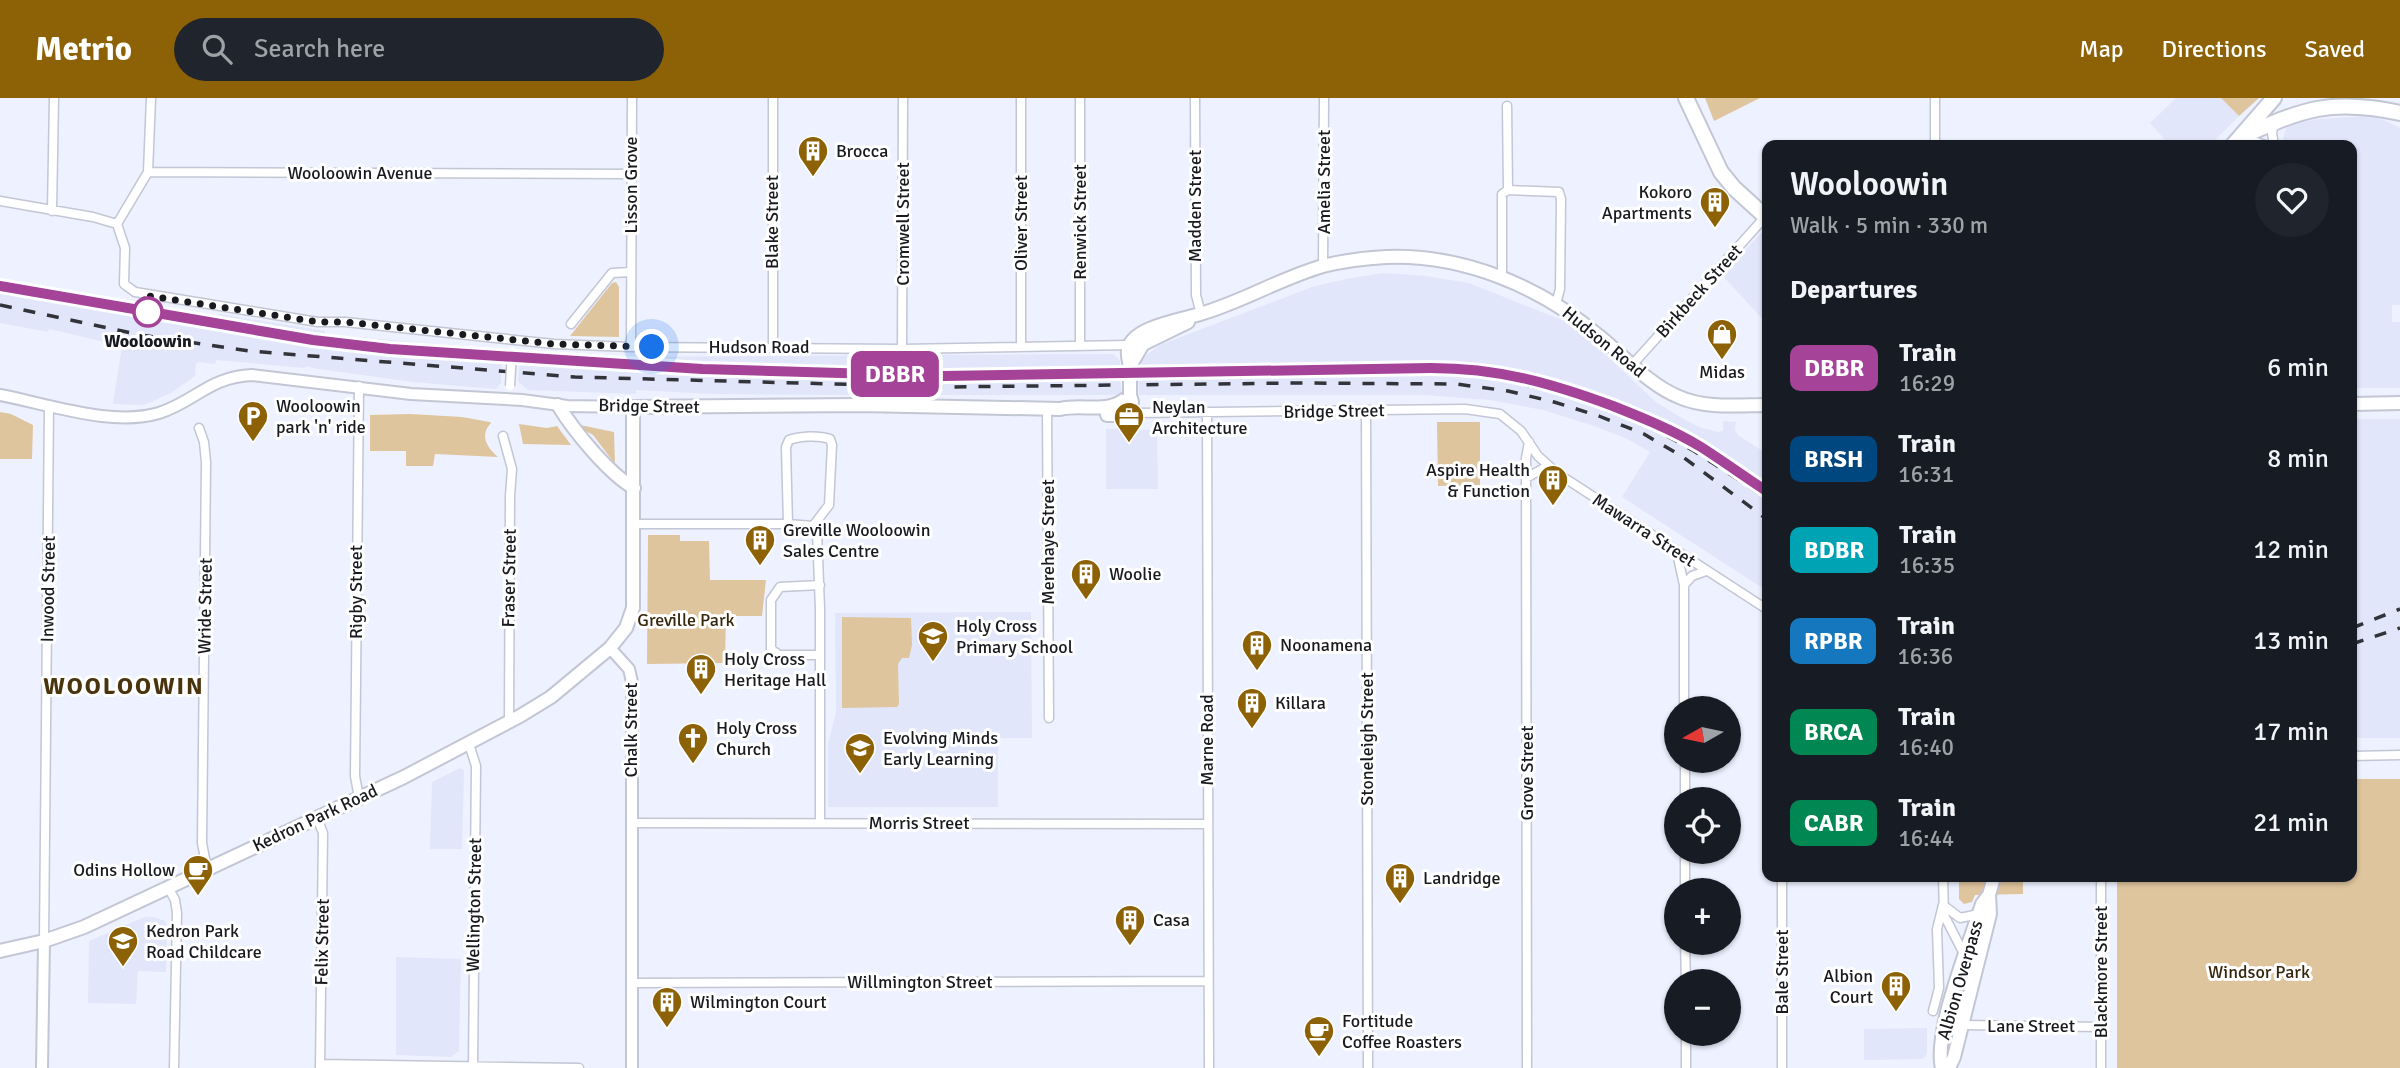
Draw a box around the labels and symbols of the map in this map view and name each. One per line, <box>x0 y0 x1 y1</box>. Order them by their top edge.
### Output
street label: Amelia Street <box>1313 130 1335 234</box>
building icon: Brocca <box>796 134 830 178</box>
street label: Lisson Grove <box>620 137 642 233</box>
place label: Brocca <box>836 140 888 162</box>
street label: Madden Street <box>1184 150 1206 262</box>
street label: Wooloowin Avenue <box>287 162 433 184</box>
street label: Cromwell Street <box>892 162 914 286</box>
street label: Renwick Street <box>1069 164 1091 280</box>
street label: Blake Street <box>761 175 783 269</box>
street label: Oliver Street <box>1010 175 1032 271</box>
place label: Kokoro Apartments <box>1602 181 1692 224</box>
building icon: Kokoro Apartments <box>1698 185 1732 229</box>
street label: Birkbeck Street <box>1651 240 1747 342</box>
marker: Wooloowin <box>133 297 163 327</box>
street label: Hudson Road <box>1558 302 1650 382</box>
shop icon: Midas <box>1705 317 1739 361</box>
your location <box>634 329 669 364</box>
place label: Wooloowin <box>104 330 192 352</box>
street label: Hudson Road <box>708 336 810 358</box>
line badge: DBBR <box>846 351 944 397</box>
place label: Midas <box>1699 361 1745 383</box>
street label: Bridge Street <box>598 394 700 418</box>
place label: Wooloowin park 'n' ride <box>276 395 366 438</box>
place label: Neylan Architecture <box>1152 396 1247 439</box>
parking icon: Wooloowin park 'n' ride <box>236 399 270 443</box>
street label: Bridge Street <box>1283 399 1385 423</box>
office icon: Neylan Architecture <box>1112 400 1146 444</box>
place label: Aspire Health & Function <box>1426 459 1530 502</box>
building icon: Aspire Health & Function <box>1536 463 1570 507</box>
street label: Merehaye Street <box>1037 479 1059 605</box>
street label: Mawarra Street <box>1588 489 1700 571</box>
place label: Greville Wooloowin Sales Centre <box>783 519 931 562</box>
building icon: Greville Wooloowin Sales Centre <box>743 523 777 567</box>
street label: Fraser Street <box>497 528 521 628</box>
street label: Inwood Street <box>36 535 60 643</box>
street label: Rigby Street <box>345 545 367 639</box>
building icon: Woolie <box>1069 557 1103 601</box>
street label: Wride Street <box>193 558 217 654</box>
place label: Woolie <box>1109 563 1161 585</box>
park label: Greville Park <box>637 609 735 631</box>
place label: Holy Cross Primary School <box>956 615 1073 658</box>
school or university icon: Holy Cross Primary School <box>916 619 950 663</box>
building icon: Noonamena <box>1240 628 1274 672</box>
place label: Noonamena <box>1280 634 1372 656</box>
place label: Holy Cross Heritage Hall <box>724 648 826 691</box>
building icon: Holy Cross Heritage Hall <box>684 652 718 696</box>
district label: WOOLOOWIN <box>43 671 205 701</box>
street label: Stoneleigh Street <box>1356 672 1378 806</box>
street label: Chalk Street <box>620 683 642 777</box>
building icon: Killara <box>1235 686 1269 730</box>
place label: Killara <box>1275 692 1326 714</box>
street label: Marne Road <box>1196 694 1218 786</box>
north arrow <box>1664 696 1741 774</box>
place label: Holy Cross Church <box>716 717 797 760</box>
church icon: Holy Cross Church <box>676 721 710 765</box>
street label: Grove Street <box>1516 726 1538 820</box>
place label: Evolving Minds Early Learning <box>883 727 998 770</box>
school or university icon: Evolving Minds Early Learning <box>843 731 877 775</box>
street label: Kedron Park Road <box>249 779 381 857</box>
street label: Morris Street <box>868 812 970 834</box>
street label: Wellington Street <box>462 838 486 972</box>
cafe icon: Odins Hollow <box>181 853 215 897</box>
place label: Odins Hollow <box>73 859 175 881</box>
building icon: Landridge <box>1383 861 1417 905</box>
place label: Landridge <box>1423 867 1501 889</box>
street label: Felix Street <box>310 898 334 986</box>
building icon: Casa <box>1113 903 1147 947</box>
street label: Blackmore Street <box>2090 906 2112 1038</box>
place label: Casa <box>1153 909 1190 931</box>
street label: Albion Overpass <box>1932 918 1988 1042</box>
place label: Kedron Park Road Childcare <box>146 920 262 963</box>
school or university icon: Kedron Park Road Childcare <box>106 924 140 968</box>
street label: Bale Street <box>1771 930 1793 1015</box>
park label: Windsor Park <box>2208 961 2310 983</box>
place label: Albion Court <box>1823 965 1873 1008</box>
building icon: Albion Court <box>1879 969 1913 1013</box>
street label: Willmington Street <box>847 971 993 993</box>
building icon: Wilmington Court <box>650 985 684 1029</box>
place label: Wilmington Court <box>690 991 827 1013</box>
place label: Fortitude Coffee Roasters <box>1342 1010 1462 1053</box>
cafe icon: Fortitude Coffee Roasters <box>1302 1014 1336 1058</box>
street label: Lane Street <box>1987 1015 2075 1037</box>

